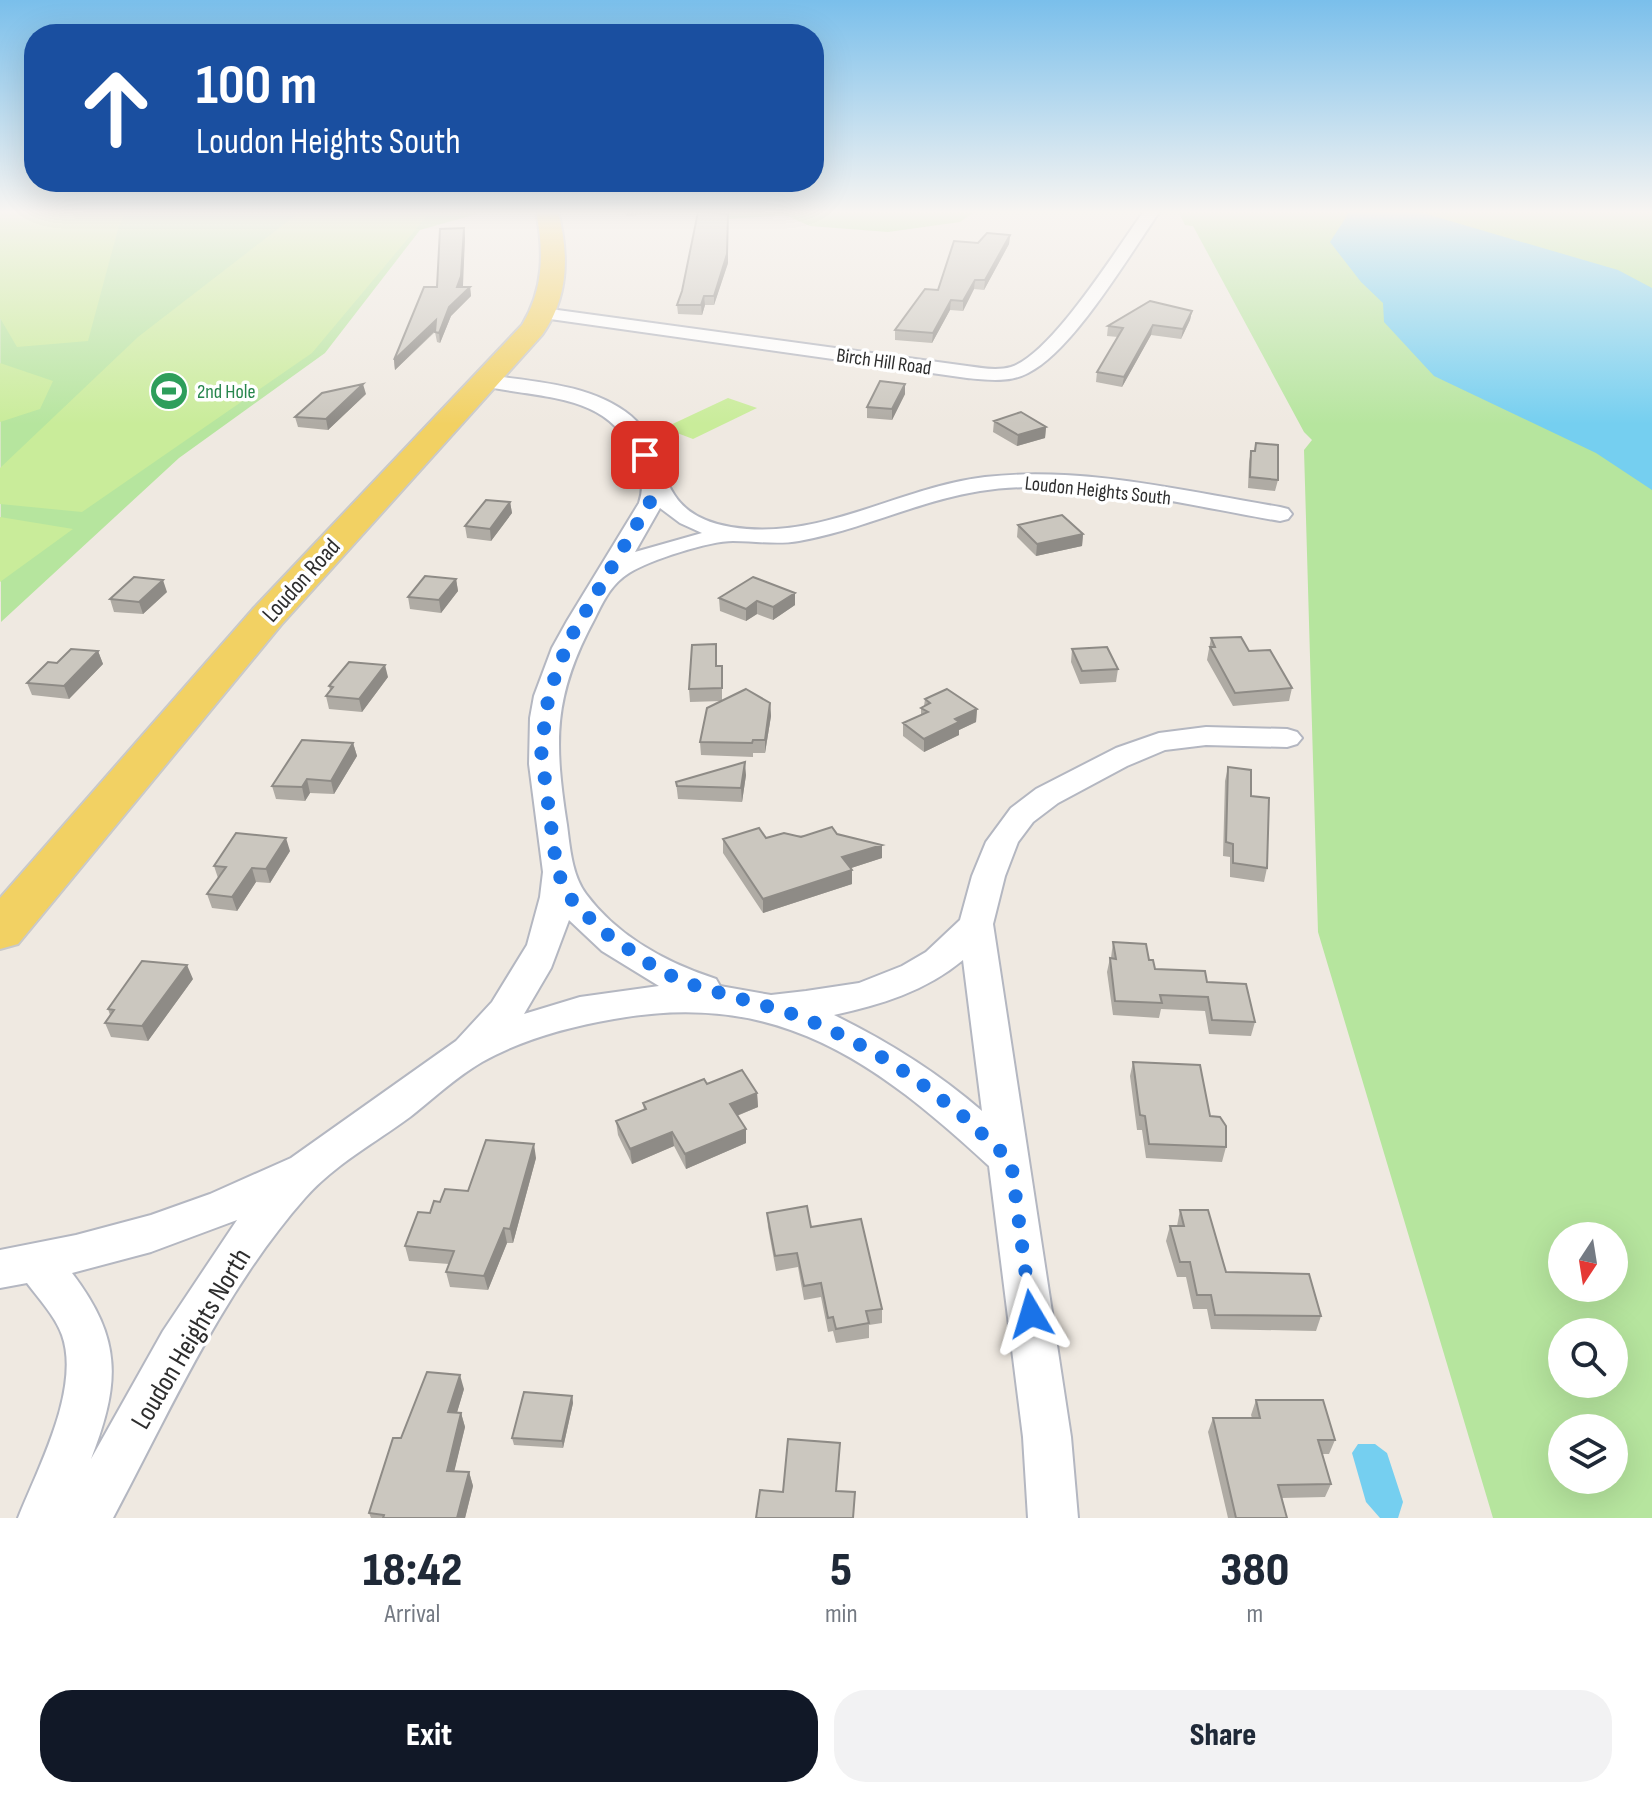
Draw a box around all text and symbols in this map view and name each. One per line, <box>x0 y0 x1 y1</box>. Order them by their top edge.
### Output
text: 100 m <box>196 53 317 120</box>
icon: ahead <box>64 56 168 160</box>
text: Loudon Heights South <box>196 121 461 164</box>
street label: Birch Hill Road <box>835 343 933 381</box>
sports icon: 2nd Hole <box>148 370 190 412</box>
place label: 2nd Hole <box>197 380 256 404</box>
pin <box>611 421 679 489</box>
icon: arrive <box>623 433 667 477</box>
street label: Loudon Heights South <box>1024 471 1172 511</box>
street label: Loudon Road <box>256 532 346 628</box>
north arrow <box>1548 1222 1628 1302</box>
map controls <box>1548 1222 1628 1494</box>
street label: Loudon Heights North <box>124 1243 258 1435</box>
position arrow <box>989 1272 1073 1356</box>
button: search <box>1548 1318 1628 1398</box>
button: layers <box>1548 1414 1628 1494</box>
text: 18:42 <box>363 1542 462 1599</box>
text: 5 <box>830 1542 852 1599</box>
text: 380 <box>1220 1542 1289 1599</box>
text: Arrival <box>385 1599 440 1630</box>
text: min <box>825 1599 858 1630</box>
text: m <box>1246 1599 1263 1630</box>
button: Exit <box>40 1690 818 1782</box>
button: Share <box>834 1690 1612 1782</box>

